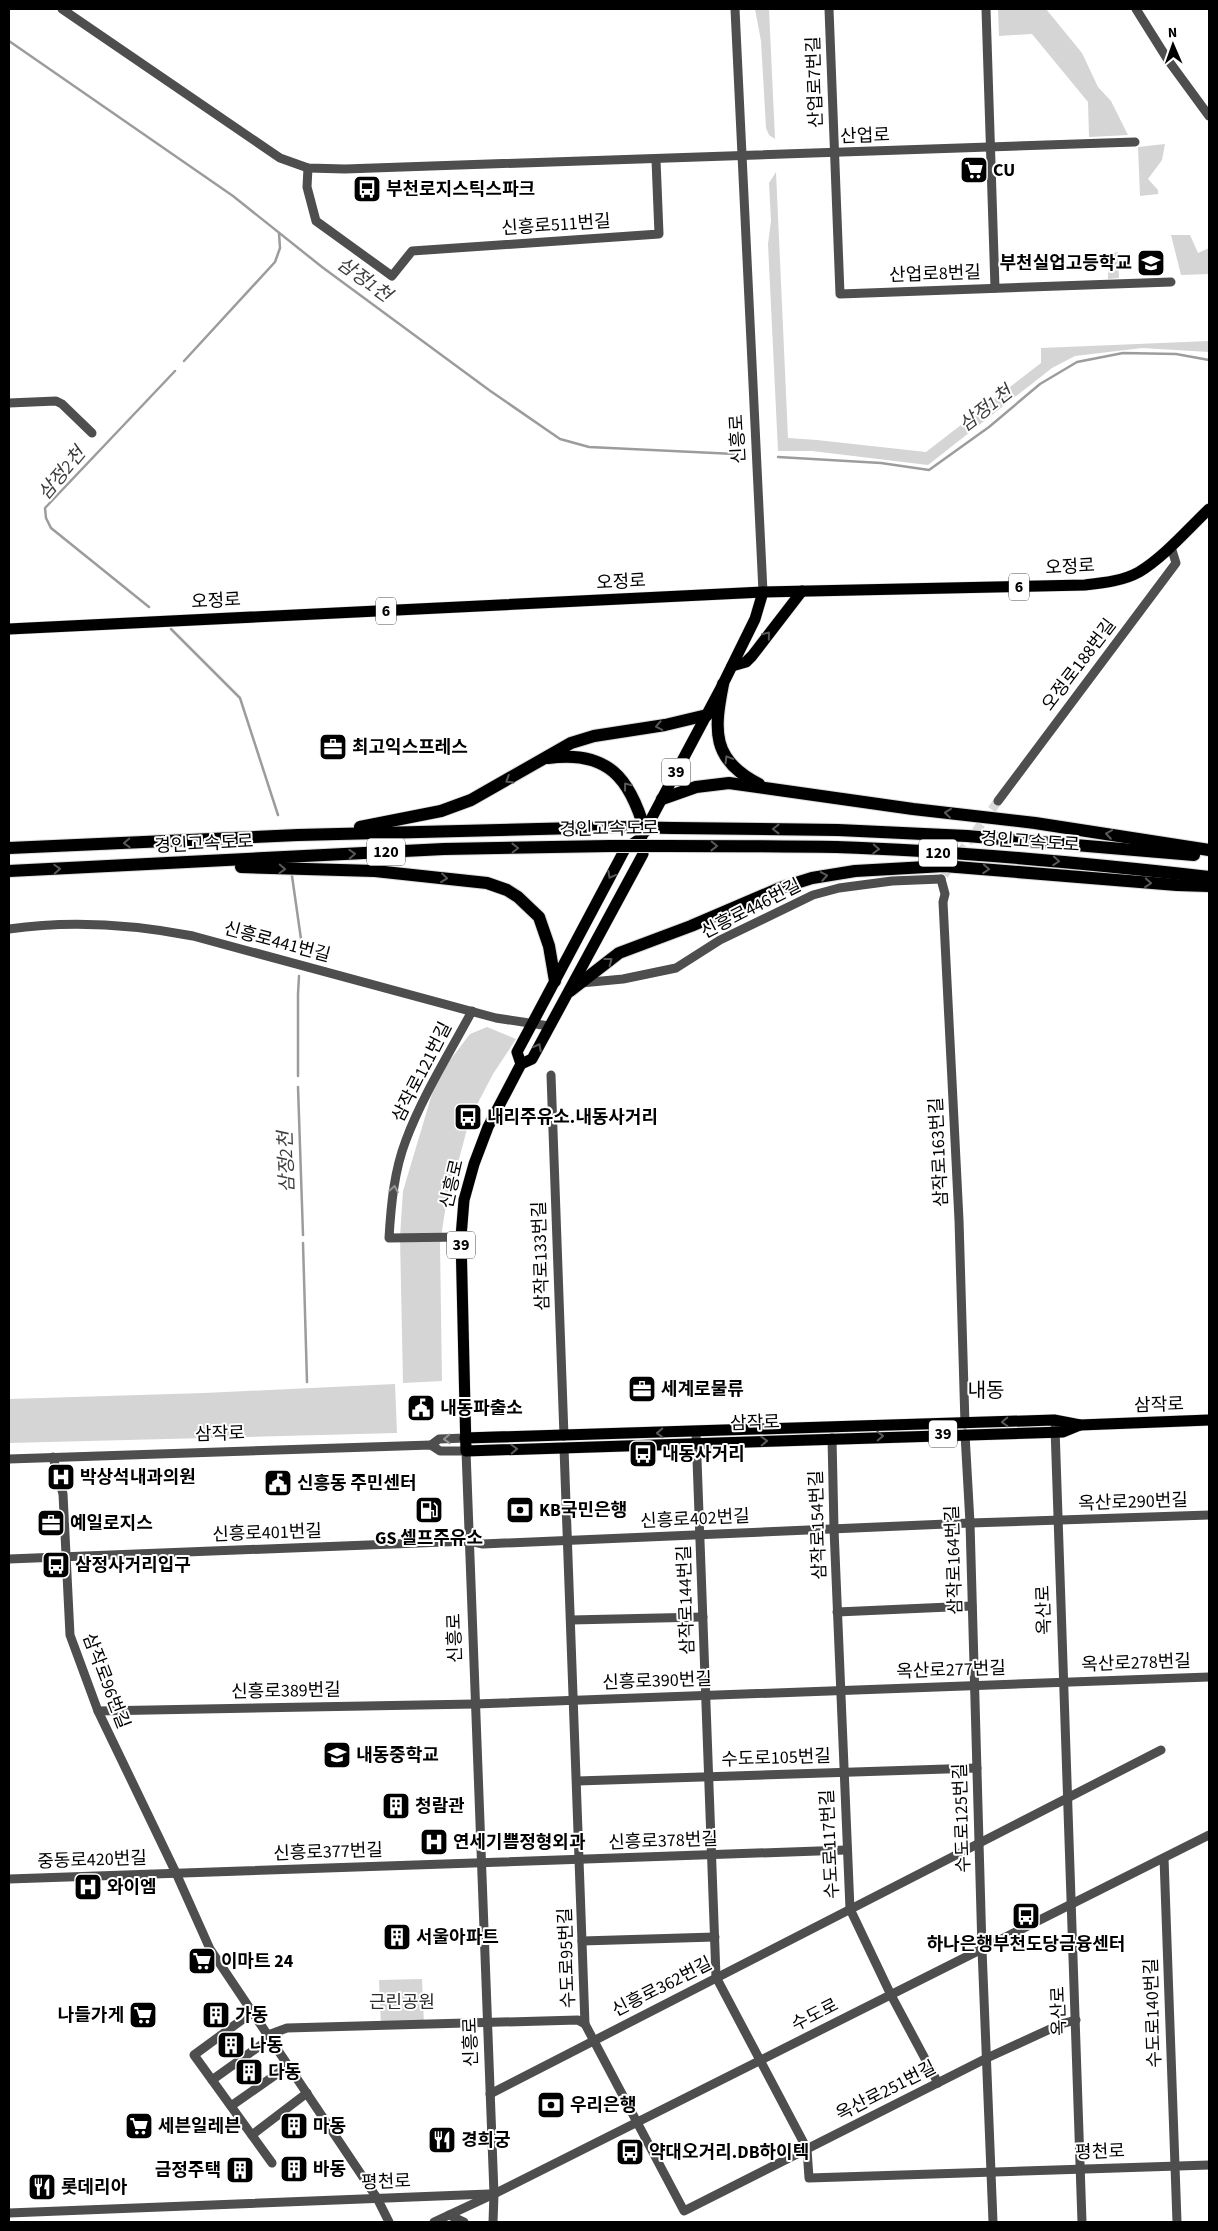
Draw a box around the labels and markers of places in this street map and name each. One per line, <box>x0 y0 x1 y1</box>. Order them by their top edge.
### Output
supermarket icon: CU <box>959 155 989 185</box>
place label: CU <box>993 158 1015 183</box>
bus stop icon: 부천로지스틱스파크 <box>352 174 382 204</box>
place label: 부천로지스틱스파크 <box>386 177 535 202</box>
school or university icon: 부천실업고등학교 <box>1136 248 1166 278</box>
place label: 부천실업고등학교 <box>1000 251 1132 276</box>
office icon: 최고익스프레스 <box>318 732 348 762</box>
place label: 최고익스프레스 <box>352 735 468 760</box>
bus stop icon: 내리주유소.내동사거리 <box>453 1102 483 1132</box>
place label: 내리주유소.내동사거리 <box>487 1105 658 1130</box>
office icon: 세계로물류 <box>627 1374 657 1404</box>
place label: 세계로물류 <box>661 1377 744 1402</box>
public building icon: 내동파출소 <box>406 1393 436 1423</box>
place label: 내동파출소 <box>440 1396 523 1421</box>
bus stop icon: 내동사거리 <box>628 1439 658 1469</box>
place label: 내동사거리 <box>662 1442 745 1467</box>
hospital icon: 박상석내과의원 <box>46 1462 76 1492</box>
place label: 박상석내과의원 <box>80 1465 196 1490</box>
public building icon: 신흥동 주민센터 <box>263 1468 293 1498</box>
place label: 신흥동 주민센터 <box>297 1471 417 1496</box>
fuel station icon: GS 셀프주유소 <box>414 1495 444 1525</box>
bank icon: KB국민은행 <box>505 1495 535 1525</box>
place label: KB국민은행 <box>539 1498 627 1523</box>
office icon: 예일로지스 <box>36 1508 66 1538</box>
place label: 예일로지스 <box>70 1511 153 1536</box>
place label: GS 셀프주유소 <box>375 1526 483 1551</box>
bus stop icon: 삼정사거리입구 <box>41 1550 71 1580</box>
place label: 삼정사거리입구 <box>75 1553 191 1578</box>
school or university icon: 내동중학교 <box>322 1740 352 1770</box>
place label: 내동중학교 <box>356 1743 439 1768</box>
building icon: 청람관 <box>381 1791 411 1821</box>
place label: 청람관 <box>415 1794 465 1819</box>
hospital icon: 연세기쁨정형외과 <box>419 1827 449 1857</box>
place label: 연세기쁨정형외과 <box>453 1830 586 1855</box>
hospital icon: 와이엠 <box>73 1872 103 1902</box>
place label: 와이엠 <box>107 1875 157 1900</box>
bus stop icon: 하나은행부천도당금융센터 <box>1011 1901 1041 1931</box>
building icon: 서울아파트 <box>382 1922 412 1952</box>
place label: 서울아파트 <box>416 1925 499 1950</box>
place label: 하나은행부천도당금융센터 <box>927 1932 1125 1957</box>
supermarket icon: 이마트 24 <box>187 1946 217 1976</box>
place label: 이마트 24 <box>221 1949 294 1974</box>
supermarket icon: 나들가게 <box>128 2000 158 2030</box>
building icon: 가동 <box>201 2000 231 2030</box>
place label: 나들가게 <box>58 2003 124 2028</box>
place label: 가동 <box>235 2003 268 2028</box>
building icon: 나동 <box>216 2030 246 2060</box>
place label: 나동 <box>250 2033 283 2058</box>
building icon: 다동 <box>234 2057 264 2087</box>
place label: 다동 <box>268 2060 301 2085</box>
bank icon: 우리은행 <box>536 2090 566 2120</box>
place label: 우리은행 <box>570 2093 636 2118</box>
supermarket icon: 세븐일레븐 <box>124 2111 154 2141</box>
building icon: 마동 <box>279 2111 309 2141</box>
place label: 세븐일레븐 <box>158 2114 241 2139</box>
place label: 마동 <box>313 2114 346 2139</box>
restaurant icon: 경희궁 <box>427 2125 457 2155</box>
place label: 경희궁 <box>461 2128 511 2153</box>
bus stop icon: 약대오거리.DB하이텍 <box>615 2137 645 2167</box>
place label: 약대오거리.DB하이텍 <box>649 2140 809 2165</box>
building icon: 바동 <box>279 2154 309 2184</box>
building icon: 금정주택 <box>225 2155 255 2185</box>
place label: 바동 <box>313 2157 346 2182</box>
place label: 금정주택 <box>155 2158 221 2183</box>
restaurant icon: 롯데리아 <box>27 2172 57 2202</box>
place label: 롯데리아 <box>61 2175 128 2200</box>

